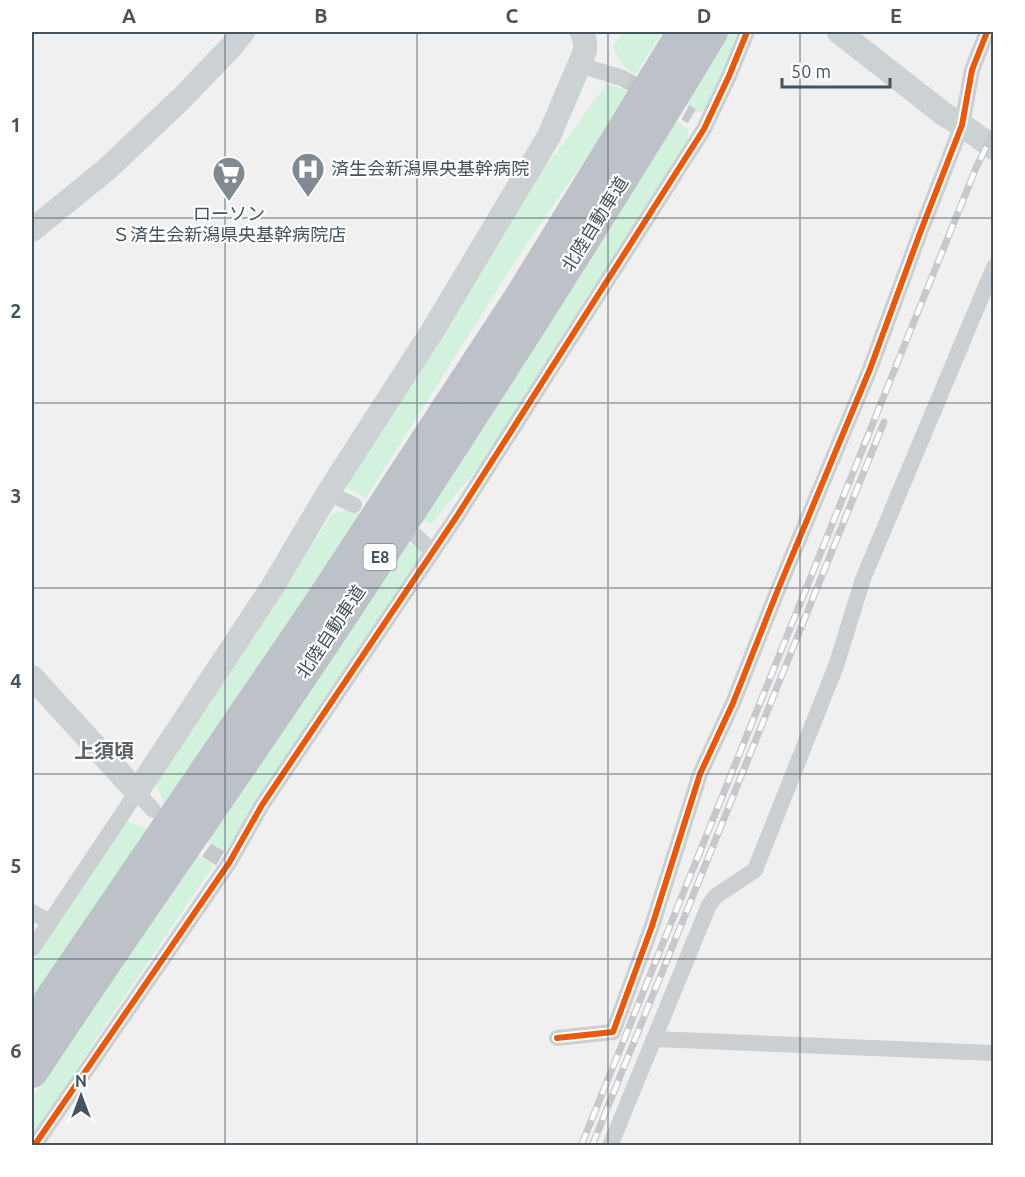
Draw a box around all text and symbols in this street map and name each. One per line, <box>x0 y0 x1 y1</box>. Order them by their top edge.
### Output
text: A <box>122 4 136 27</box>
text: B <box>314 4 328 27</box>
text: C <box>506 4 519 27</box>
text: D <box>697 4 711 27</box>
text: E <box>890 4 902 27</box>
scale bar <box>782 51 890 89</box>
text: 50 m <box>791 61 831 81</box>
text: 1 <box>10 113 22 136</box>
hospital icon: 済生会新潟県央基幹病院 <box>290 151 326 198</box>
supermarket icon: ローソン Ｓ済生会新潟県央基幹病院店 <box>211 155 247 202</box>
place label: 済生会新潟県央基幹病院 <box>331 158 529 178</box>
street label: 北陸自動車道 <box>557 172 631 275</box>
place label: ローソン Ｓ済生会新潟県央基幹病院店 <box>112 203 346 244</box>
text: 2 <box>10 299 22 322</box>
text: 3 <box>10 484 22 507</box>
road number: E8 <box>364 544 397 570</box>
street label: 北陸自動車道 <box>292 581 369 682</box>
text: 4 <box>10 669 22 692</box>
district label: 上須頃 <box>74 739 134 762</box>
text: 5 <box>10 854 22 877</box>
text: 6 <box>10 1039 22 1062</box>
north arrow <box>51 1066 111 1126</box>
text: N <box>75 1072 87 1090</box>

